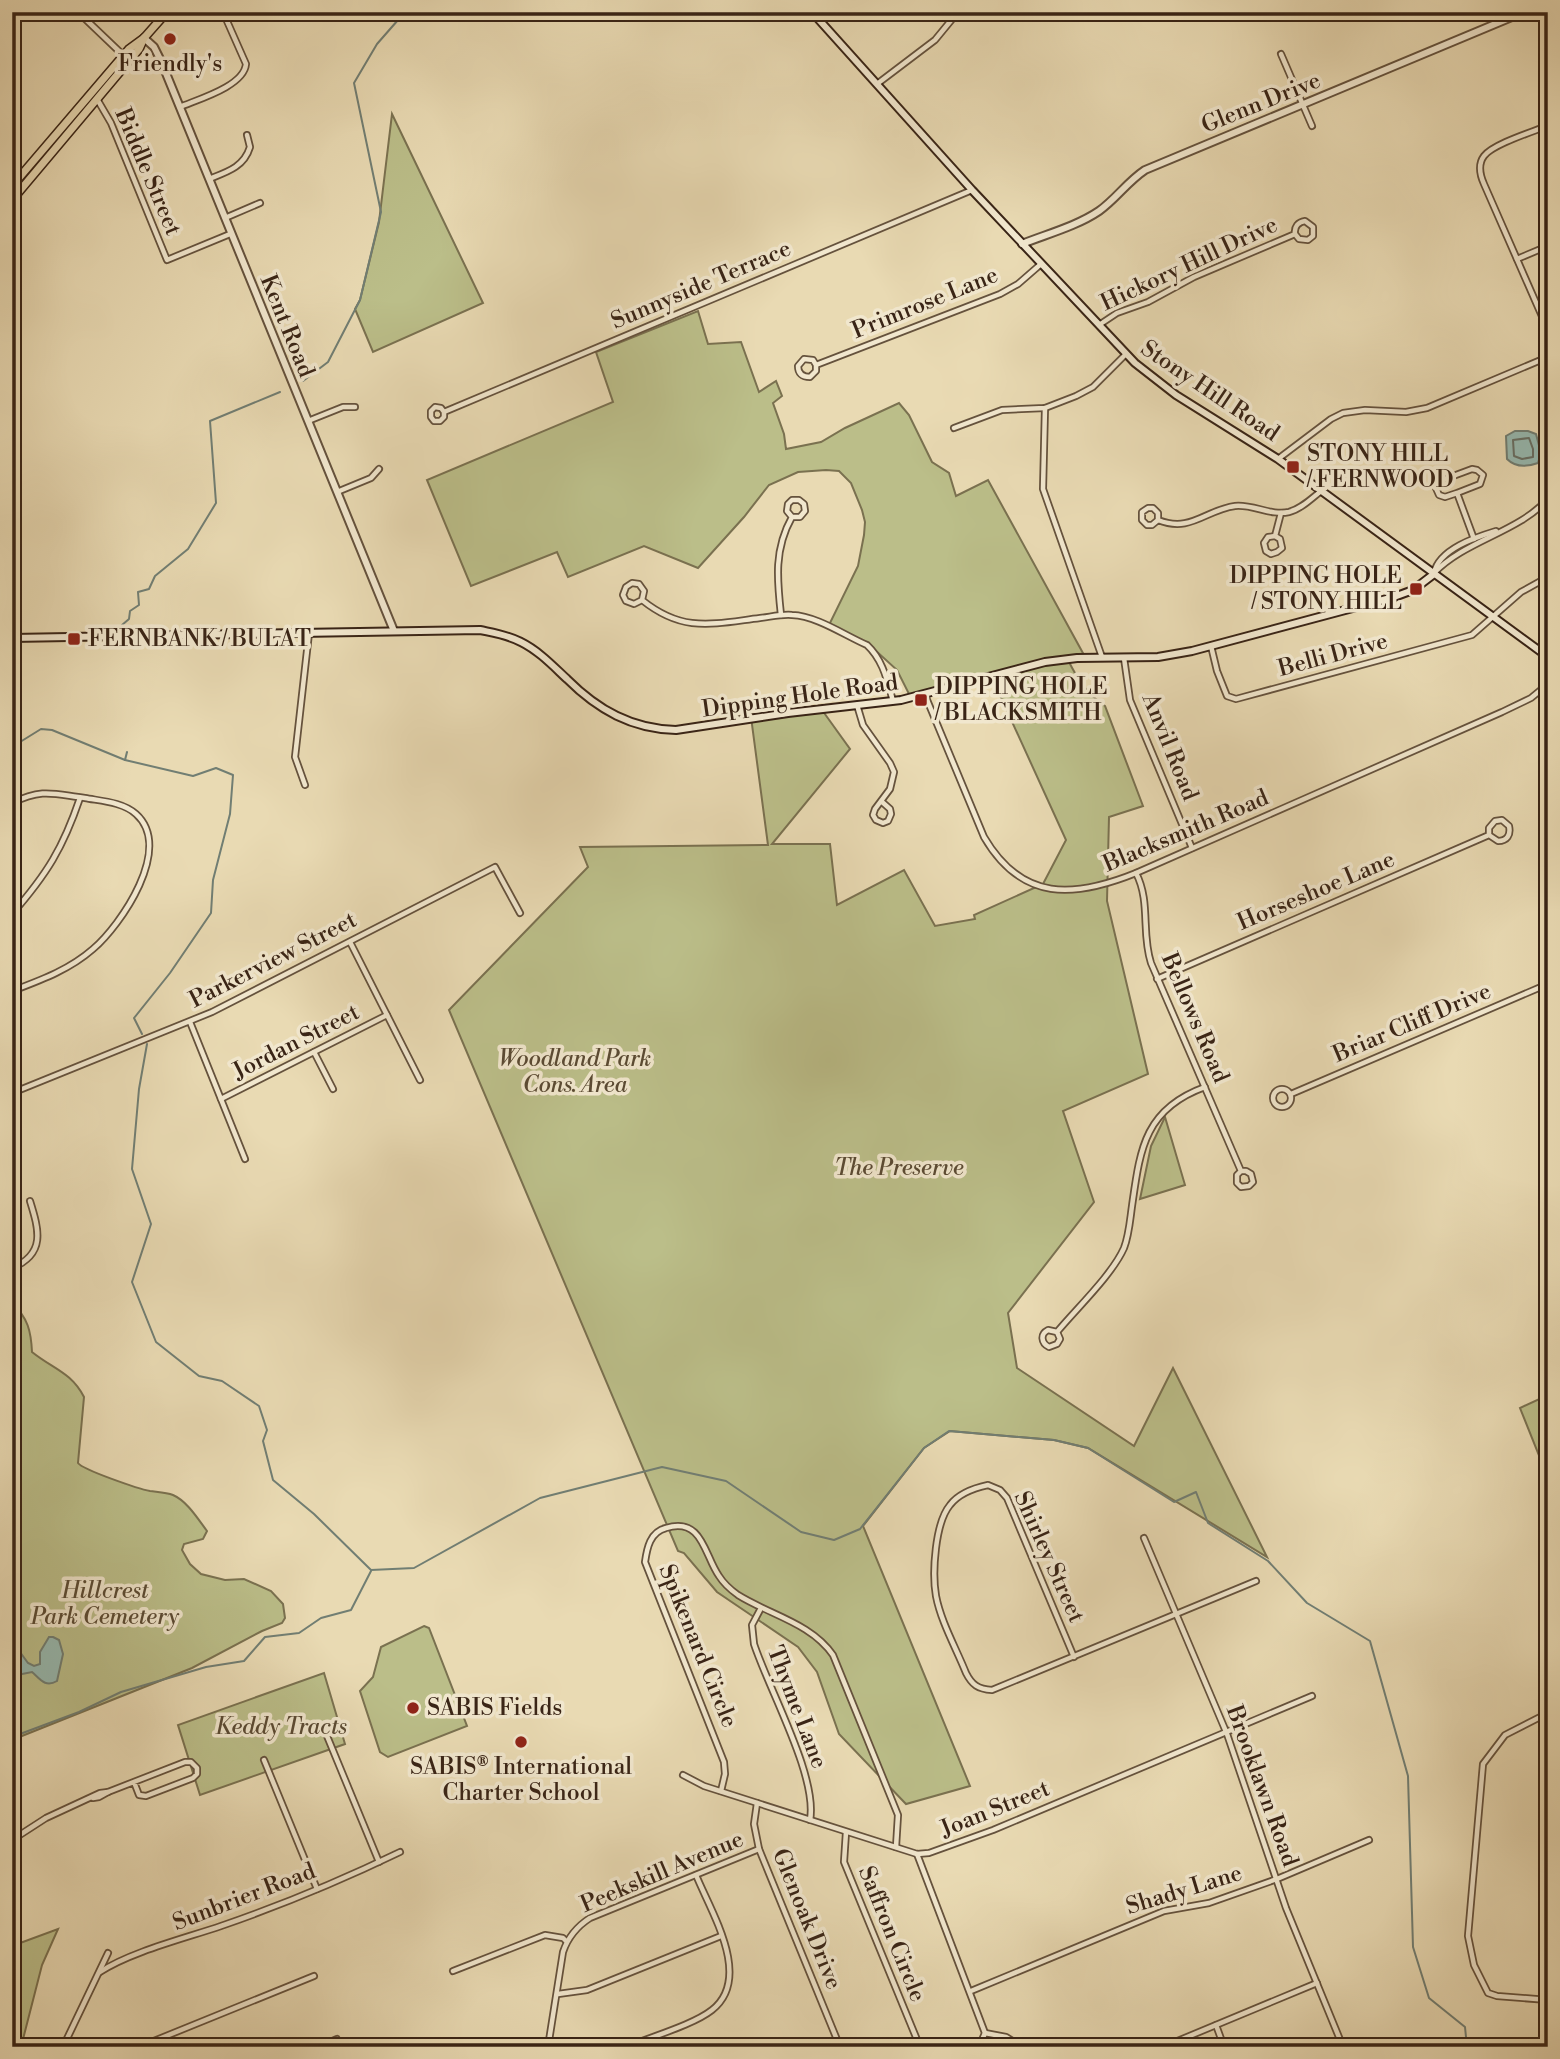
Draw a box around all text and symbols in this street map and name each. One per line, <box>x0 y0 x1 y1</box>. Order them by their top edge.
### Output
marker: Friendly's <box>162 31 178 47</box>
place label: Friendly's <box>118 50 222 78</box>
street label: Glenn Drive <box>1197 66 1325 140</box>
street label: Biddle Street <box>108 103 187 240</box>
street label: Hickory Hill Drive <box>1096 211 1282 317</box>
street label: Sunnyside Terrace <box>607 234 795 336</box>
street label: Primrose Lane <box>848 261 1002 345</box>
street label: Kent Road <box>254 271 320 381</box>
street label: Stony Hill Road <box>1135 334 1285 448</box>
place label: STONY HILL / FERNWOOD <box>1306 440 1454 494</box>
marker: STONY HILL / FERNWOOD <box>1285 459 1301 475</box>
place label: DIPPING HOLE / STONY HILL <box>1229 562 1402 616</box>
marker: DIPPING HOLE / STONY HILL <box>1408 581 1424 597</box>
place label: FERNBANK / BULAT <box>88 625 311 653</box>
street label: Belli Drive <box>1274 627 1391 683</box>
marker: FERNBANK / BULAT <box>66 631 82 647</box>
street label: Dipping Hole Road <box>700 668 900 724</box>
place label: DIPPING HOLE / BLACKSMITH <box>934 673 1108 727</box>
street label: Anvil Road <box>1135 688 1204 805</box>
marker: DIPPING HOLE / BLACKSMITH <box>913 692 929 708</box>
street label: Blacksmith Road <box>1098 784 1273 879</box>
street label: Horseshoe Lane <box>1233 845 1399 937</box>
street label: Parkerview Street <box>185 906 361 1014</box>
street label: Bellows Road <box>1155 948 1235 1087</box>
street label: Briar Cliff Drive <box>1328 977 1495 1069</box>
street label: Jordan Street <box>227 998 364 1086</box>
park label: Woodland Park Cons. Area <box>499 1045 651 1099</box>
park label: The Preserve <box>834 1154 964 1182</box>
street label: Shirley Street <box>1008 1487 1090 1627</box>
street label: Spikenard Circle <box>653 1560 743 1732</box>
park label: Hillcrest Park Cemetery <box>30 1577 180 1631</box>
street label: Thyme Lane <box>761 1642 833 1772</box>
place label: SABIS Fields <box>427 1694 562 1722</box>
marker: SABIS Fields <box>405 1700 421 1716</box>
street label: Brooklawn Road <box>1219 1701 1304 1870</box>
park label: Keddy Tracts <box>215 1713 347 1741</box>
marker: SABIS® International Charter School <box>513 1734 529 1750</box>
place label: SABIS® International Charter School <box>410 1753 632 1807</box>
street label: Joan Street <box>935 1774 1054 1844</box>
street label: Peekskill Avenue <box>576 1825 748 1919</box>
street label: Glenoak Drive <box>766 1845 848 1993</box>
street label: Sunbrier Road <box>169 1857 319 1937</box>
street label: Shady Lane <box>1123 1859 1245 1921</box>
street label: Saffron Circle <box>852 1862 932 2006</box>

